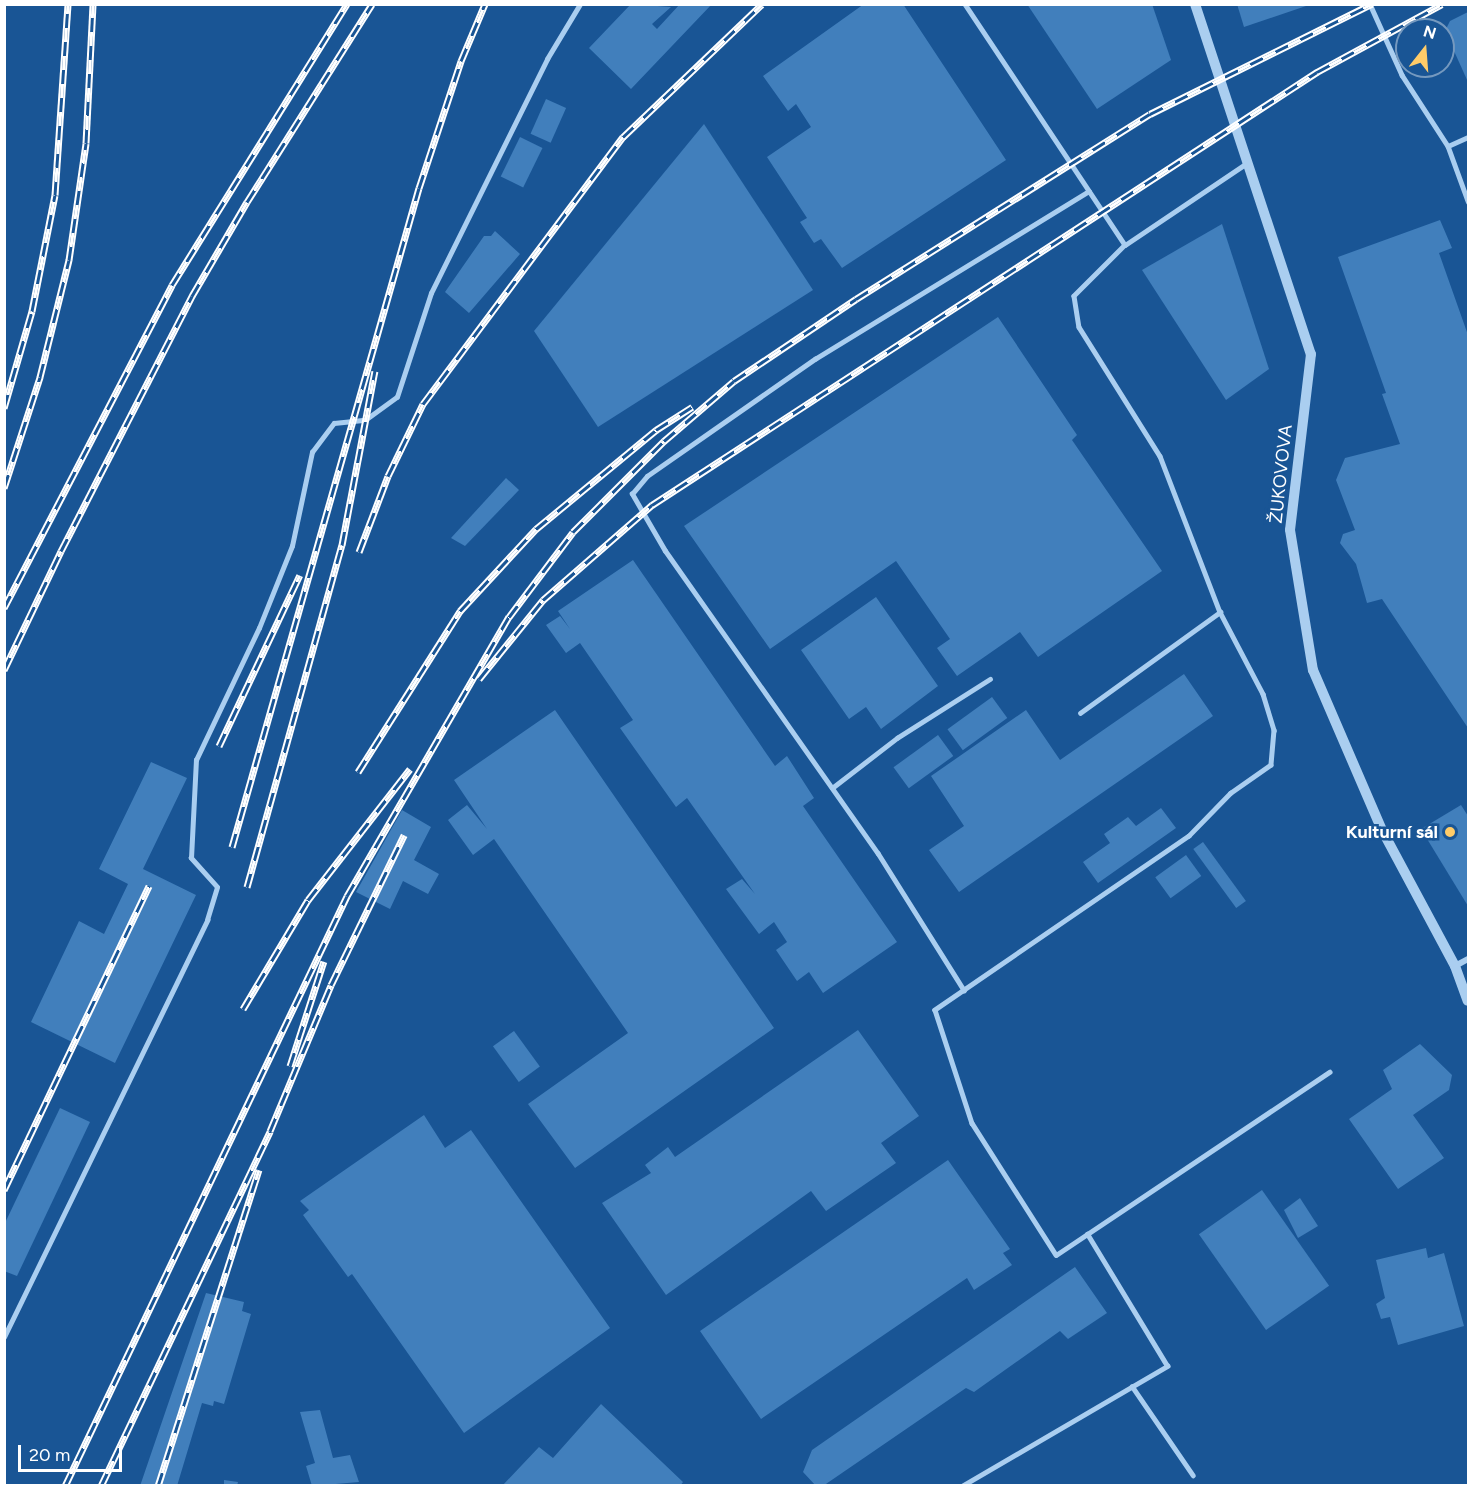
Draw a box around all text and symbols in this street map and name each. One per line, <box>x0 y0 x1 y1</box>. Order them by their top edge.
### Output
north arrow <box>1395 18 1455 78</box>
text: N <box>1421 21 1439 43</box>
street label: ŽUKOVOVA <box>1265 424 1297 524</box>
place label: Kulturní sál <box>1346 821 1438 843</box>
marker: Kulturní sál <box>1443 825 1457 839</box>
scale bar <box>21 1433 124 1471</box>
text: 20 m <box>29 1444 70 1466</box>

